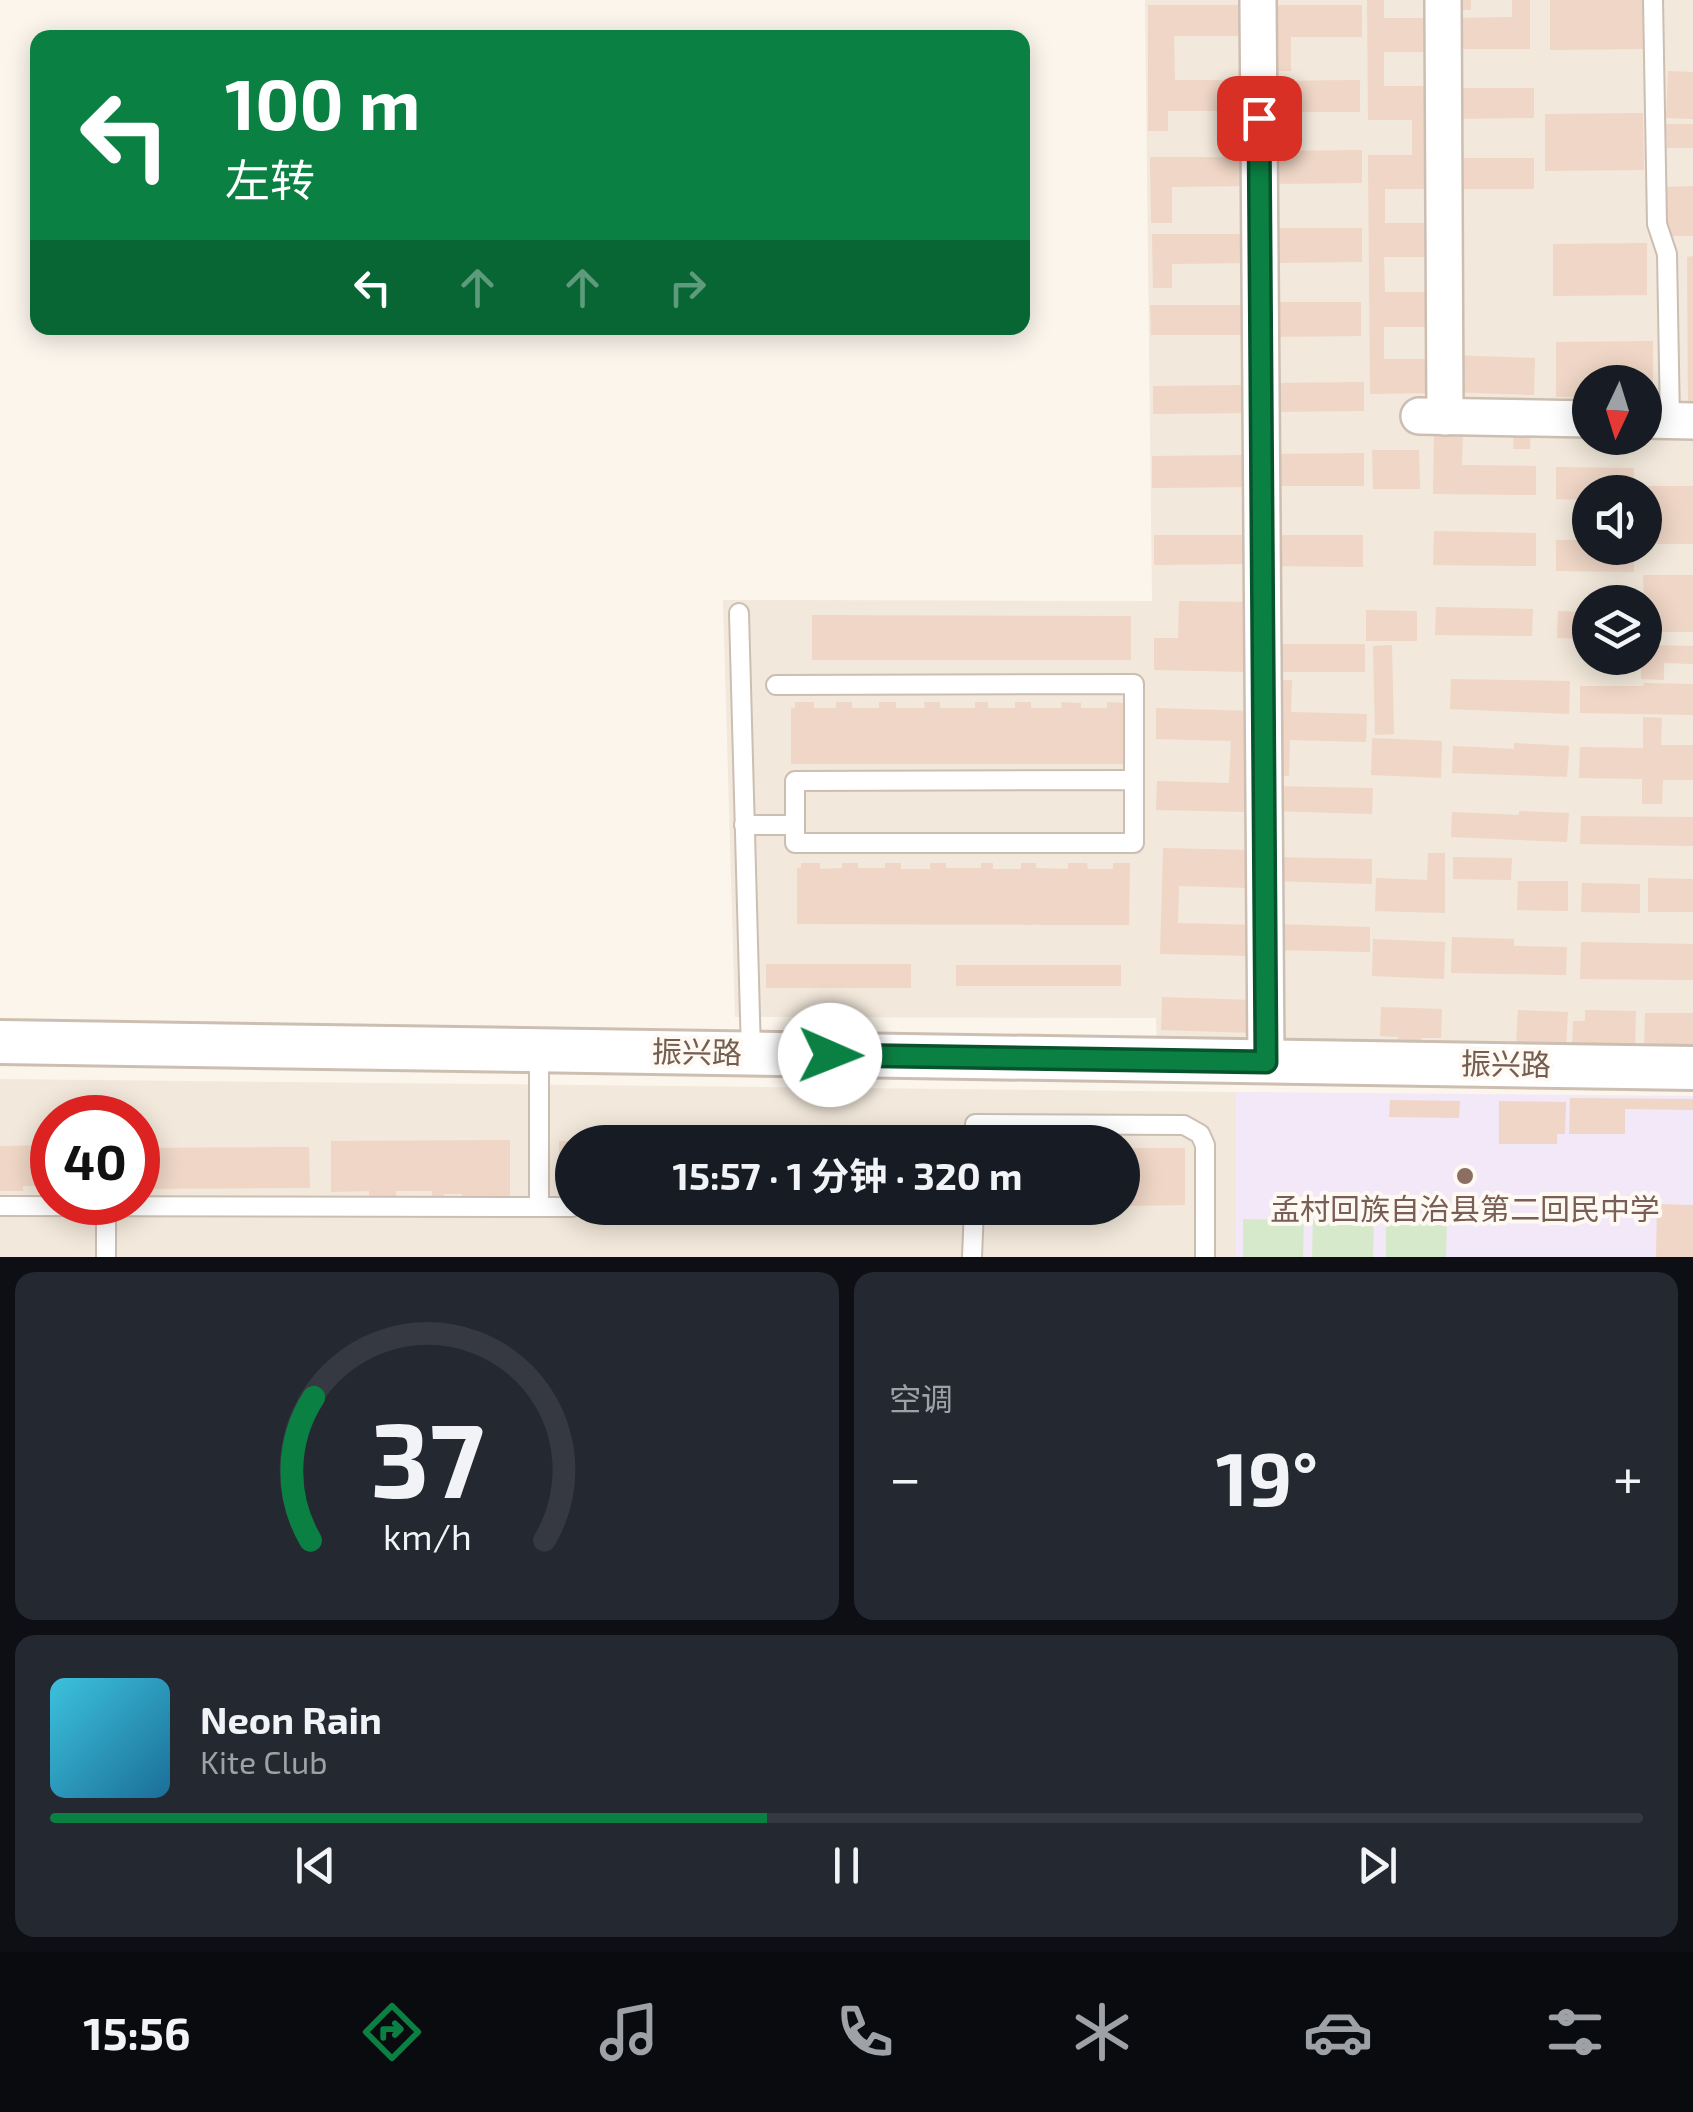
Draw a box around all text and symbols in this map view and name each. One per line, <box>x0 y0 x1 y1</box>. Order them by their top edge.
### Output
text: 100 m <box>225 60 420 144</box>
icon: left <box>60 70 190 200</box>
pin <box>1217 76 1302 161</box>
icon: arrive <box>1232 91 1287 146</box>
text: 左转 <box>225 152 315 206</box>
icon: left <box>345 260 400 315</box>
icon: ahead <box>450 260 505 315</box>
icon: ahead <box>555 260 610 315</box>
icon: right <box>660 260 715 315</box>
north arrow <box>1572 365 1662 455</box>
map controls <box>1572 365 1662 675</box>
button: sound <box>1572 475 1662 565</box>
button: layers <box>1572 585 1662 675</box>
position arrow <box>778 1003 882 1107</box>
street label: 振兴路 <box>652 1032 742 1070</box>
street label: 振兴路 <box>1461 1044 1551 1082</box>
speed limit sign: 40 <box>30 1095 160 1225</box>
text: 15:57 · 1 分钟 · 320 m <box>672 1152 1023 1198</box>
marker: 孟村回族自治县第二回民中学 <box>1454 1165 1476 1187</box>
place label: 孟村回族自治县第二回民中学 <box>1270 1190 1660 1226</box>
text: 空调 <box>889 1379 953 1417</box>
text: 37 <box>370 1394 484 1519</box>
text: 19° <box>1216 1431 1318 1521</box>
text: − <box>889 1443 921 1509</box>
text: + <box>1613 1443 1643 1509</box>
text: km/h <box>383 1514 471 1557</box>
text: Neon Rain <box>200 1696 382 1742</box>
text: Kite Club <box>200 1742 328 1780</box>
icon: previous <box>288 1838 343 1893</box>
icon: pause <box>819 1838 874 1893</box>
icon: next <box>1350 1838 1405 1893</box>
icon: directions <box>357 1997 427 2067</box>
icon: music <box>594 1997 664 2067</box>
icon: phone <box>830 1997 900 2067</box>
icon: climate <box>1067 1997 1137 2067</box>
icon: car <box>1303 1997 1373 2067</box>
icon: filters <box>1540 1997 1610 2067</box>
text: 15:56 <box>83 2005 191 2059</box>

